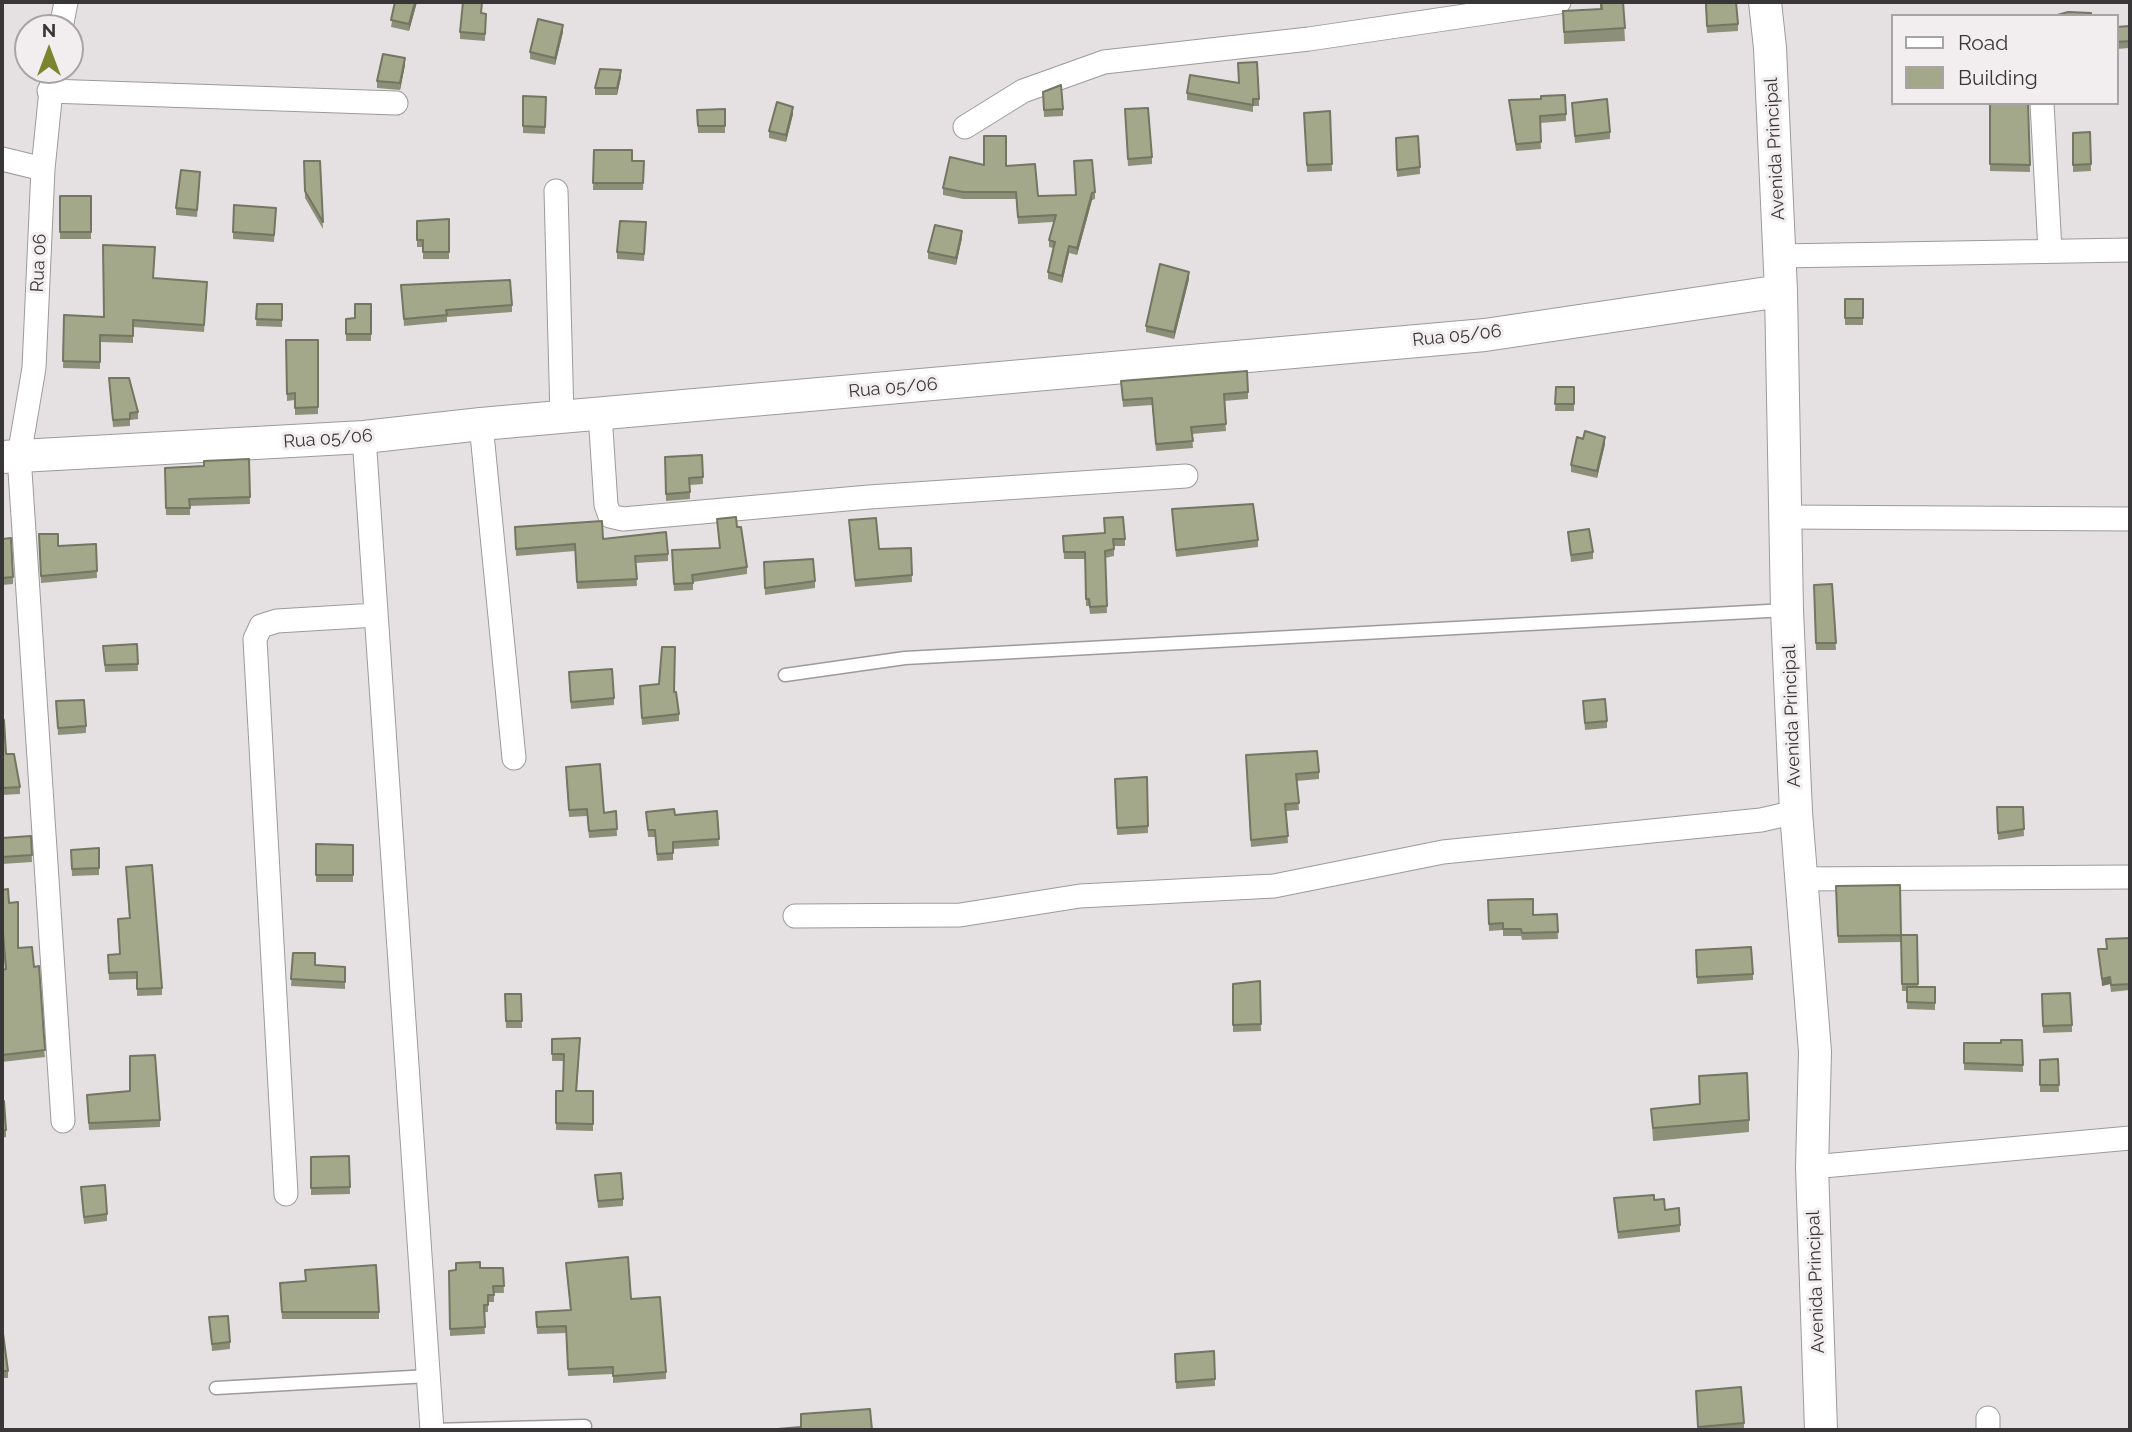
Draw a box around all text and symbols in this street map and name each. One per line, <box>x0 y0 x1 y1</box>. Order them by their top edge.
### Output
north arrow <box>14 14 84 84</box>
legend <box>1890 14 2118 105</box>
text: N <box>42 19 56 41</box>
text: Road <box>1958 30 2008 55</box>
text: Building <box>1958 65 2038 90</box>
street label: Avenida Principal <box>1760 77 1790 221</box>
street label: Rua 06 <box>27 233 51 293</box>
street label: Rua 05/06 <box>1411 321 1503 351</box>
street label: Rua 05/06 <box>847 373 939 403</box>
street label: Rua 05/06 <box>283 425 373 453</box>
street label: Avenida Principal <box>1779 644 1805 788</box>
street label: Avenida Principal <box>1803 1210 1829 1354</box>

